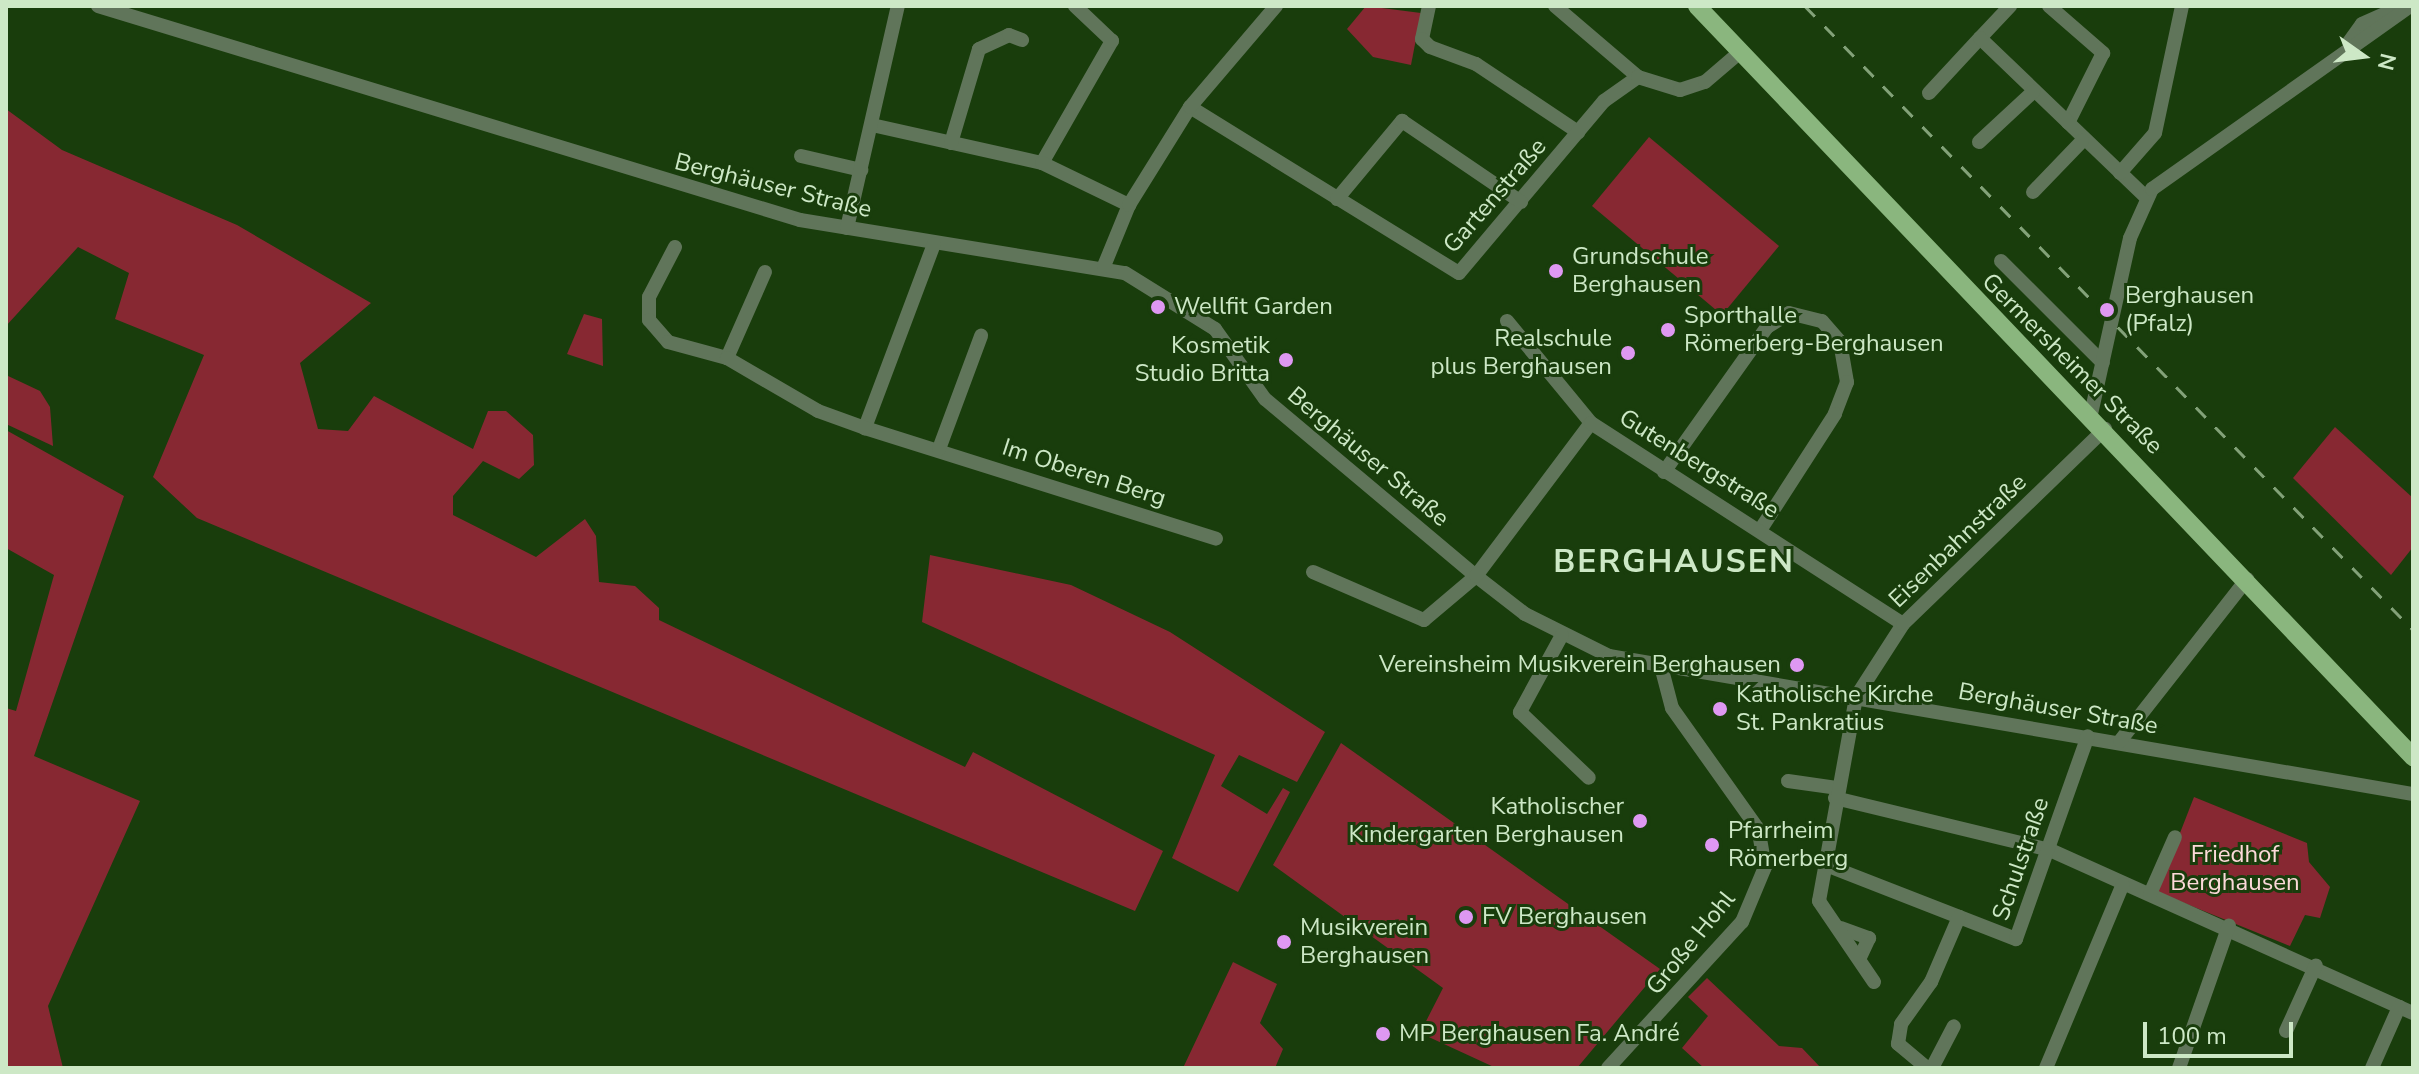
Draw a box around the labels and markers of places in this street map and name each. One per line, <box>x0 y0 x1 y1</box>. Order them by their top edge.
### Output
place label: Grundschule Berghausen <box>1572 243 1709 299</box>
marker: Grundschule Berghausen <box>1547 262 1565 280</box>
place label: Berghausen (Pfalz) <box>2125 282 2254 338</box>
place label: Wellfit Garden <box>1174 293 1333 321</box>
marker: Wellfit Garden <box>1149 298 1167 316</box>
marker: Berghausen (Pfalz) <box>2096 299 2118 321</box>
place label: Sporthalle Römerberg-Berghausen <box>1684 302 1944 358</box>
marker: Sporthalle Römerberg-Berghausen <box>1659 321 1677 339</box>
place label: Realschule plus Berghausen <box>1430 325 1612 381</box>
place label: Kosmetik Studio Britta <box>1135 332 1270 388</box>
marker: Realschule plus Berghausen <box>1619 344 1637 362</box>
marker: Kosmetik Studio Britta <box>1277 351 1295 369</box>
place label: Vereinsheim Musikverein Berghausen <box>1379 651 1781 679</box>
marker: Vereinsheim Musikverein Berghausen <box>1788 656 1806 674</box>
place label: Katholische Kirche St. Pankratius <box>1736 681 1934 737</box>
marker: Katholische Kirche St. Pankratius <box>1711 700 1729 718</box>
place label: Katholischer Kindergarten Berghausen <box>1348 793 1624 849</box>
marker: Katholischer Kindergarten Berghausen <box>1631 812 1649 830</box>
place label: Pfarrheim Römerberg <box>1728 817 1848 873</box>
marker: Pfarrheim Römerberg <box>1703 836 1721 854</box>
place label: FV Berghausen <box>1482 903 1647 931</box>
marker: FV Berghausen <box>1457 908 1475 926</box>
place label: Musikverein Berghausen <box>1300 914 1429 970</box>
marker: Musikverein Berghausen <box>1275 933 1293 951</box>
place label: MP Berghausen Fa. André <box>1399 1020 1680 1048</box>
marker: MP Berghausen Fa. André <box>1374 1025 1392 1043</box>

